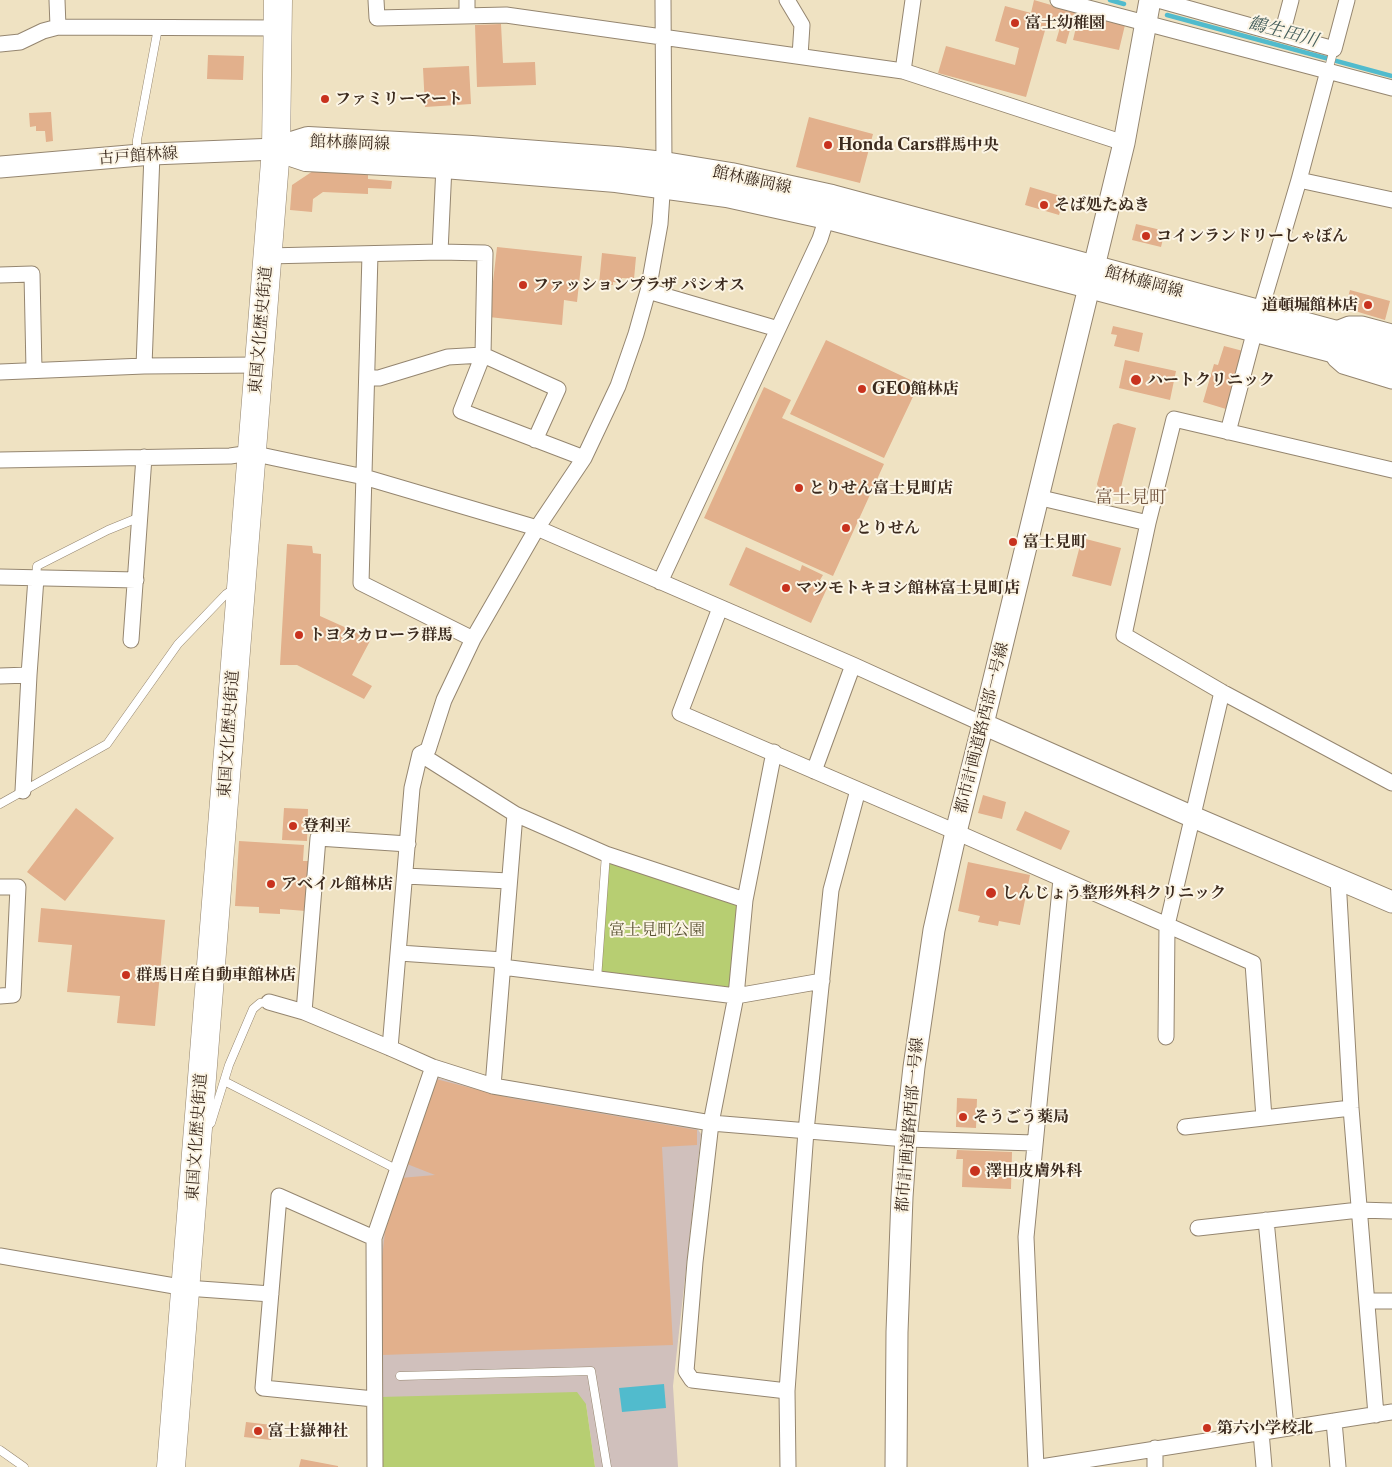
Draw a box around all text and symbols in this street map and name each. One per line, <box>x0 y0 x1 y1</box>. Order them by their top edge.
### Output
water label: 鶴生田川 <box>1245 12 1321 52</box>
place label: 富士幼稚園 <box>1025 13 1105 33</box>
marker: 富士幼稚園 <box>1009 17 1021 29</box>
place label: ファミリーマート <box>335 89 463 109</box>
marker: ファミリーマート <box>319 93 331 105</box>
street label: 館林藤岡線 <box>310 132 390 154</box>
place label: Honda Cars群馬中央 <box>838 135 999 155</box>
marker: Honda Cars群馬中央 <box>822 139 834 151</box>
street label: 古戸館林線 <box>97 144 179 168</box>
street label: 館林藤岡線 <box>711 162 793 198</box>
place label: そば処たぬき <box>1054 195 1150 215</box>
marker: そば処たぬき <box>1038 199 1050 211</box>
place label: コインランドリーしゃぼん <box>1156 226 1348 246</box>
marker: コインランドリーしゃぼん <box>1140 230 1152 242</box>
street label: 館林藤岡線 <box>1103 262 1185 302</box>
street label: 東国文化歴史街道 <box>246 265 276 395</box>
place label: ファッションプラザ パシオス <box>533 275 745 295</box>
marker: ファッションプラザ パシオス <box>517 279 529 291</box>
place label: 道頓堀館林店 <box>1262 295 1358 315</box>
marker: 道頓堀館林店 <box>1362 299 1374 311</box>
place label: ハートクリニック <box>1147 370 1275 390</box>
marker: ハートクリニック <box>1129 373 1143 387</box>
place label: GEO館林店 <box>872 379 959 399</box>
marker: GEO館林店 <box>856 383 868 395</box>
place label: とりせん富士見町店 <box>809 478 953 498</box>
marker: とりせん富士見町店 <box>793 482 805 494</box>
district label: 富士見町 <box>1095 487 1167 509</box>
place label: とりせん <box>856 518 920 538</box>
marker: とりせん <box>840 522 852 534</box>
place label: 富士見町 <box>1023 532 1087 552</box>
marker: 富士見町 <box>1007 536 1019 548</box>
place label: マツモトキヨシ館林富士見町店 <box>796 578 1020 598</box>
marker: マツモトキヨシ館林富士見町店 <box>780 582 792 594</box>
place label: トヨタカローラ群馬 <box>309 625 453 645</box>
marker: トヨタカローラ群馬 <box>293 629 305 641</box>
street label: 都市計画道路西部一号線 <box>951 640 1013 816</box>
street label: 東国文化歴史街道 <box>215 669 243 799</box>
place label: 登利平 <box>303 816 351 836</box>
marker: 登利平 <box>287 820 299 832</box>
place label: アベイル館林店 <box>281 874 393 894</box>
marker: アベイル館林店 <box>265 878 277 890</box>
place label: しんじょう整形外科クリニック <box>1002 883 1226 903</box>
marker: しんじょう整形外科クリニック <box>984 886 998 900</box>
park label: 富士見町公園 <box>609 920 705 940</box>
place label: 群馬日産自動車館林店 <box>136 965 296 985</box>
marker: 群馬日産自動車館林店 <box>120 969 132 981</box>
street label: 都市計画道路西部一号線 <box>893 1036 927 1214</box>
street label: 東国文化歴史街道 <box>183 1072 211 1202</box>
place label: そうごう薬局 <box>973 1107 1069 1127</box>
marker: そうごう薬局 <box>957 1111 969 1123</box>
place label: 澤田皮膚外科 <box>986 1161 1082 1181</box>
marker: 澤田皮膚外科 <box>968 1164 982 1178</box>
place label: 第六小学校北 <box>1217 1418 1313 1438</box>
place label: 富士嶽神社 <box>268 1421 348 1441</box>
marker: 第六小学校北 <box>1201 1422 1213 1434</box>
marker: 富士嶽神社 <box>252 1425 264 1437</box>

